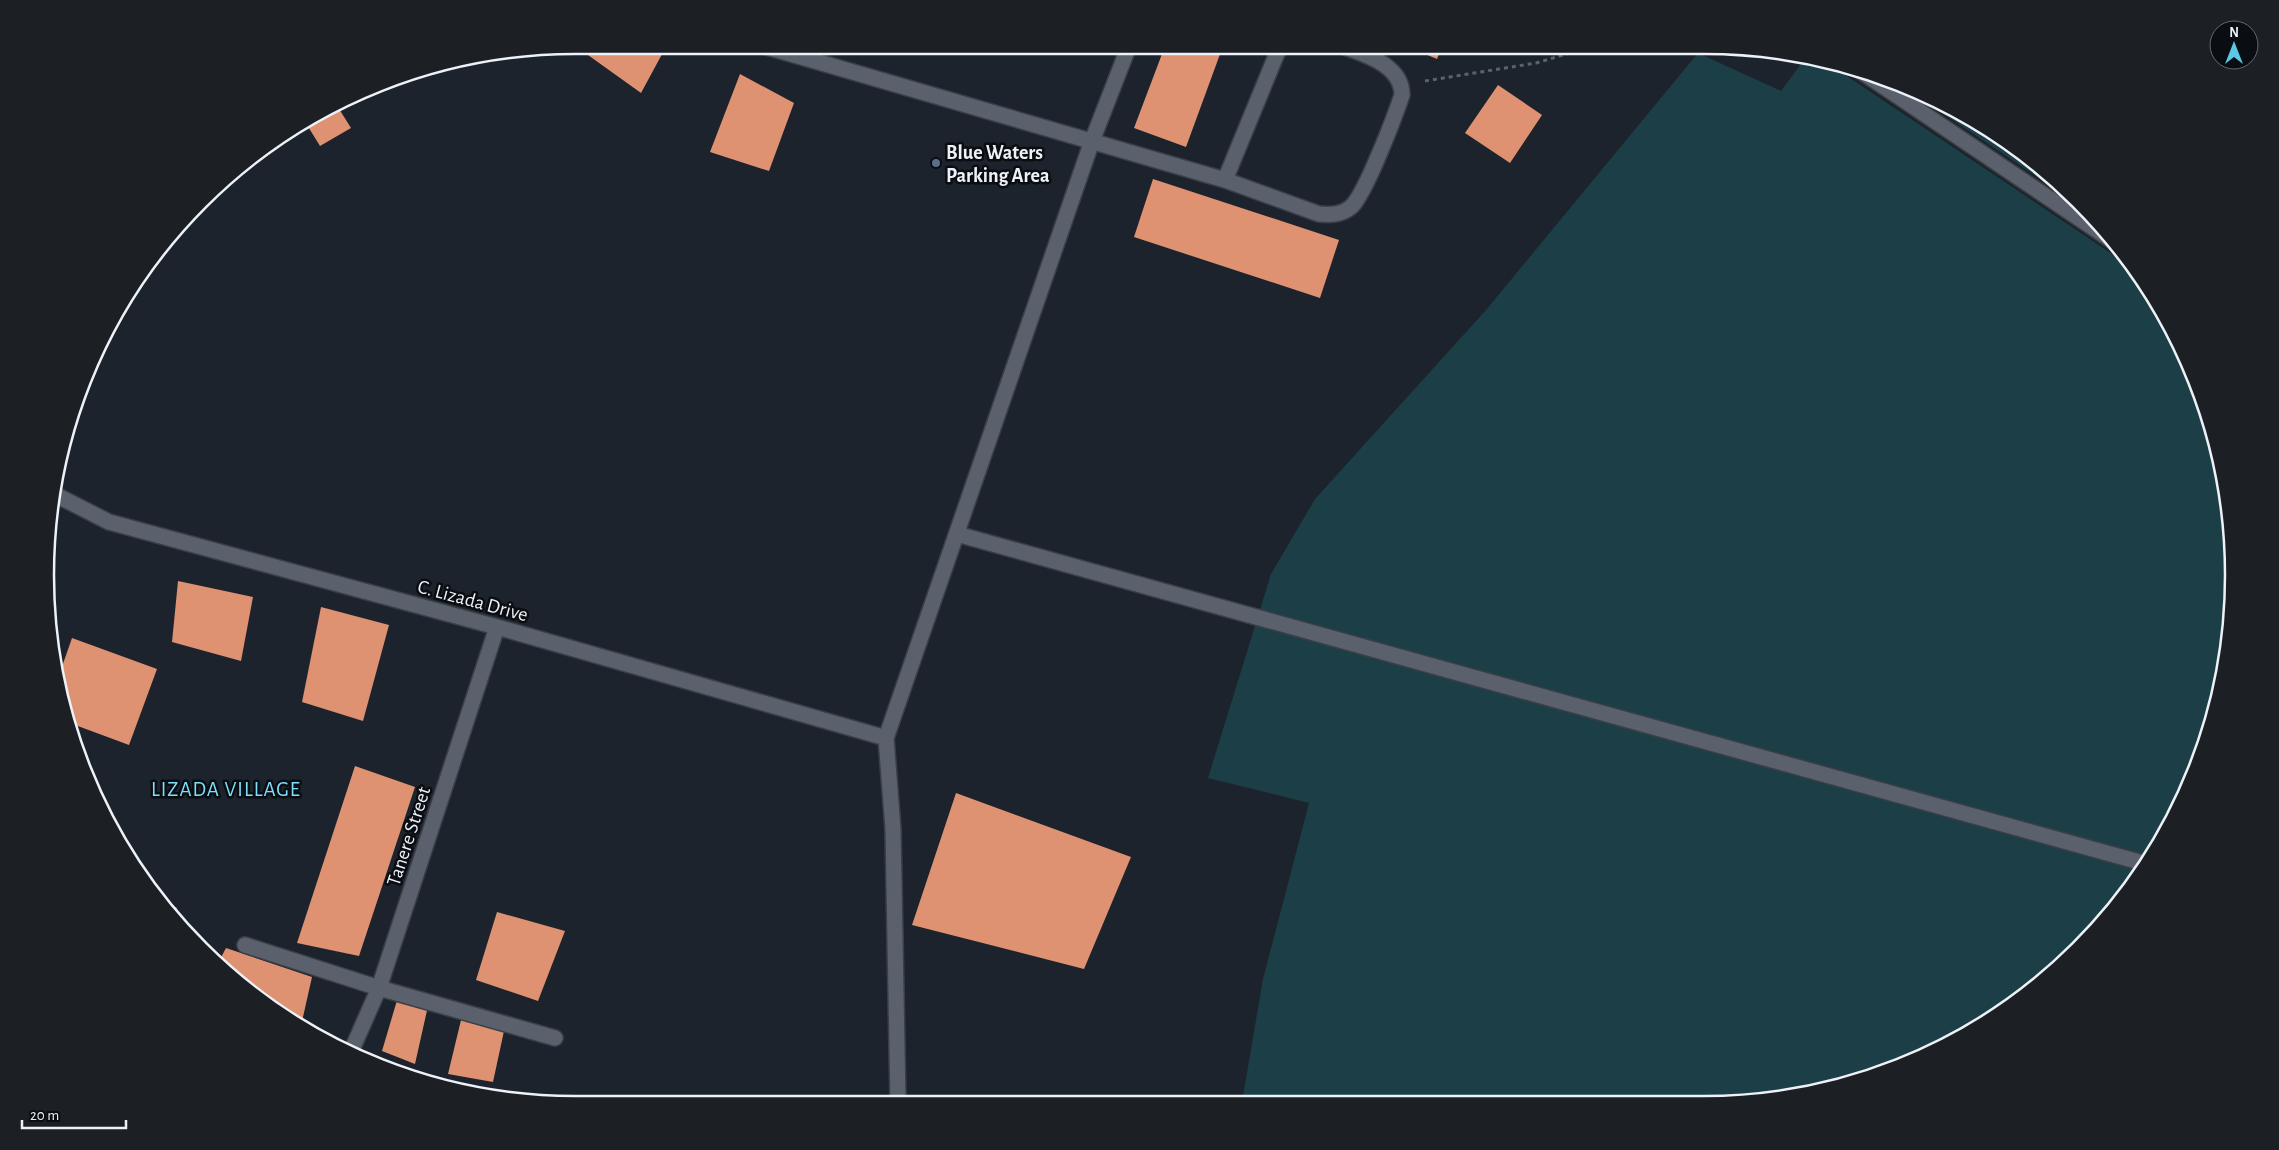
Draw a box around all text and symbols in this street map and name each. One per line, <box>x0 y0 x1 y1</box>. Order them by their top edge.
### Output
north arrow <box>2209 20 2259 70</box>
text: N <box>2229 26 2239 40</box>
place label: Blue Waters Parking Area <box>946 143 1050 186</box>
marker: Blue Waters Parking Area <box>930 157 942 169</box>
street label: C. Lizada Drive <box>415 577 530 625</box>
district label: LIZADA VILLAGE <box>151 779 301 800</box>
street label: Tanere Street <box>384 784 435 888</box>
scale bar <box>22 1098 126 1130</box>
text: 20 m <box>30 1108 59 1123</box>

